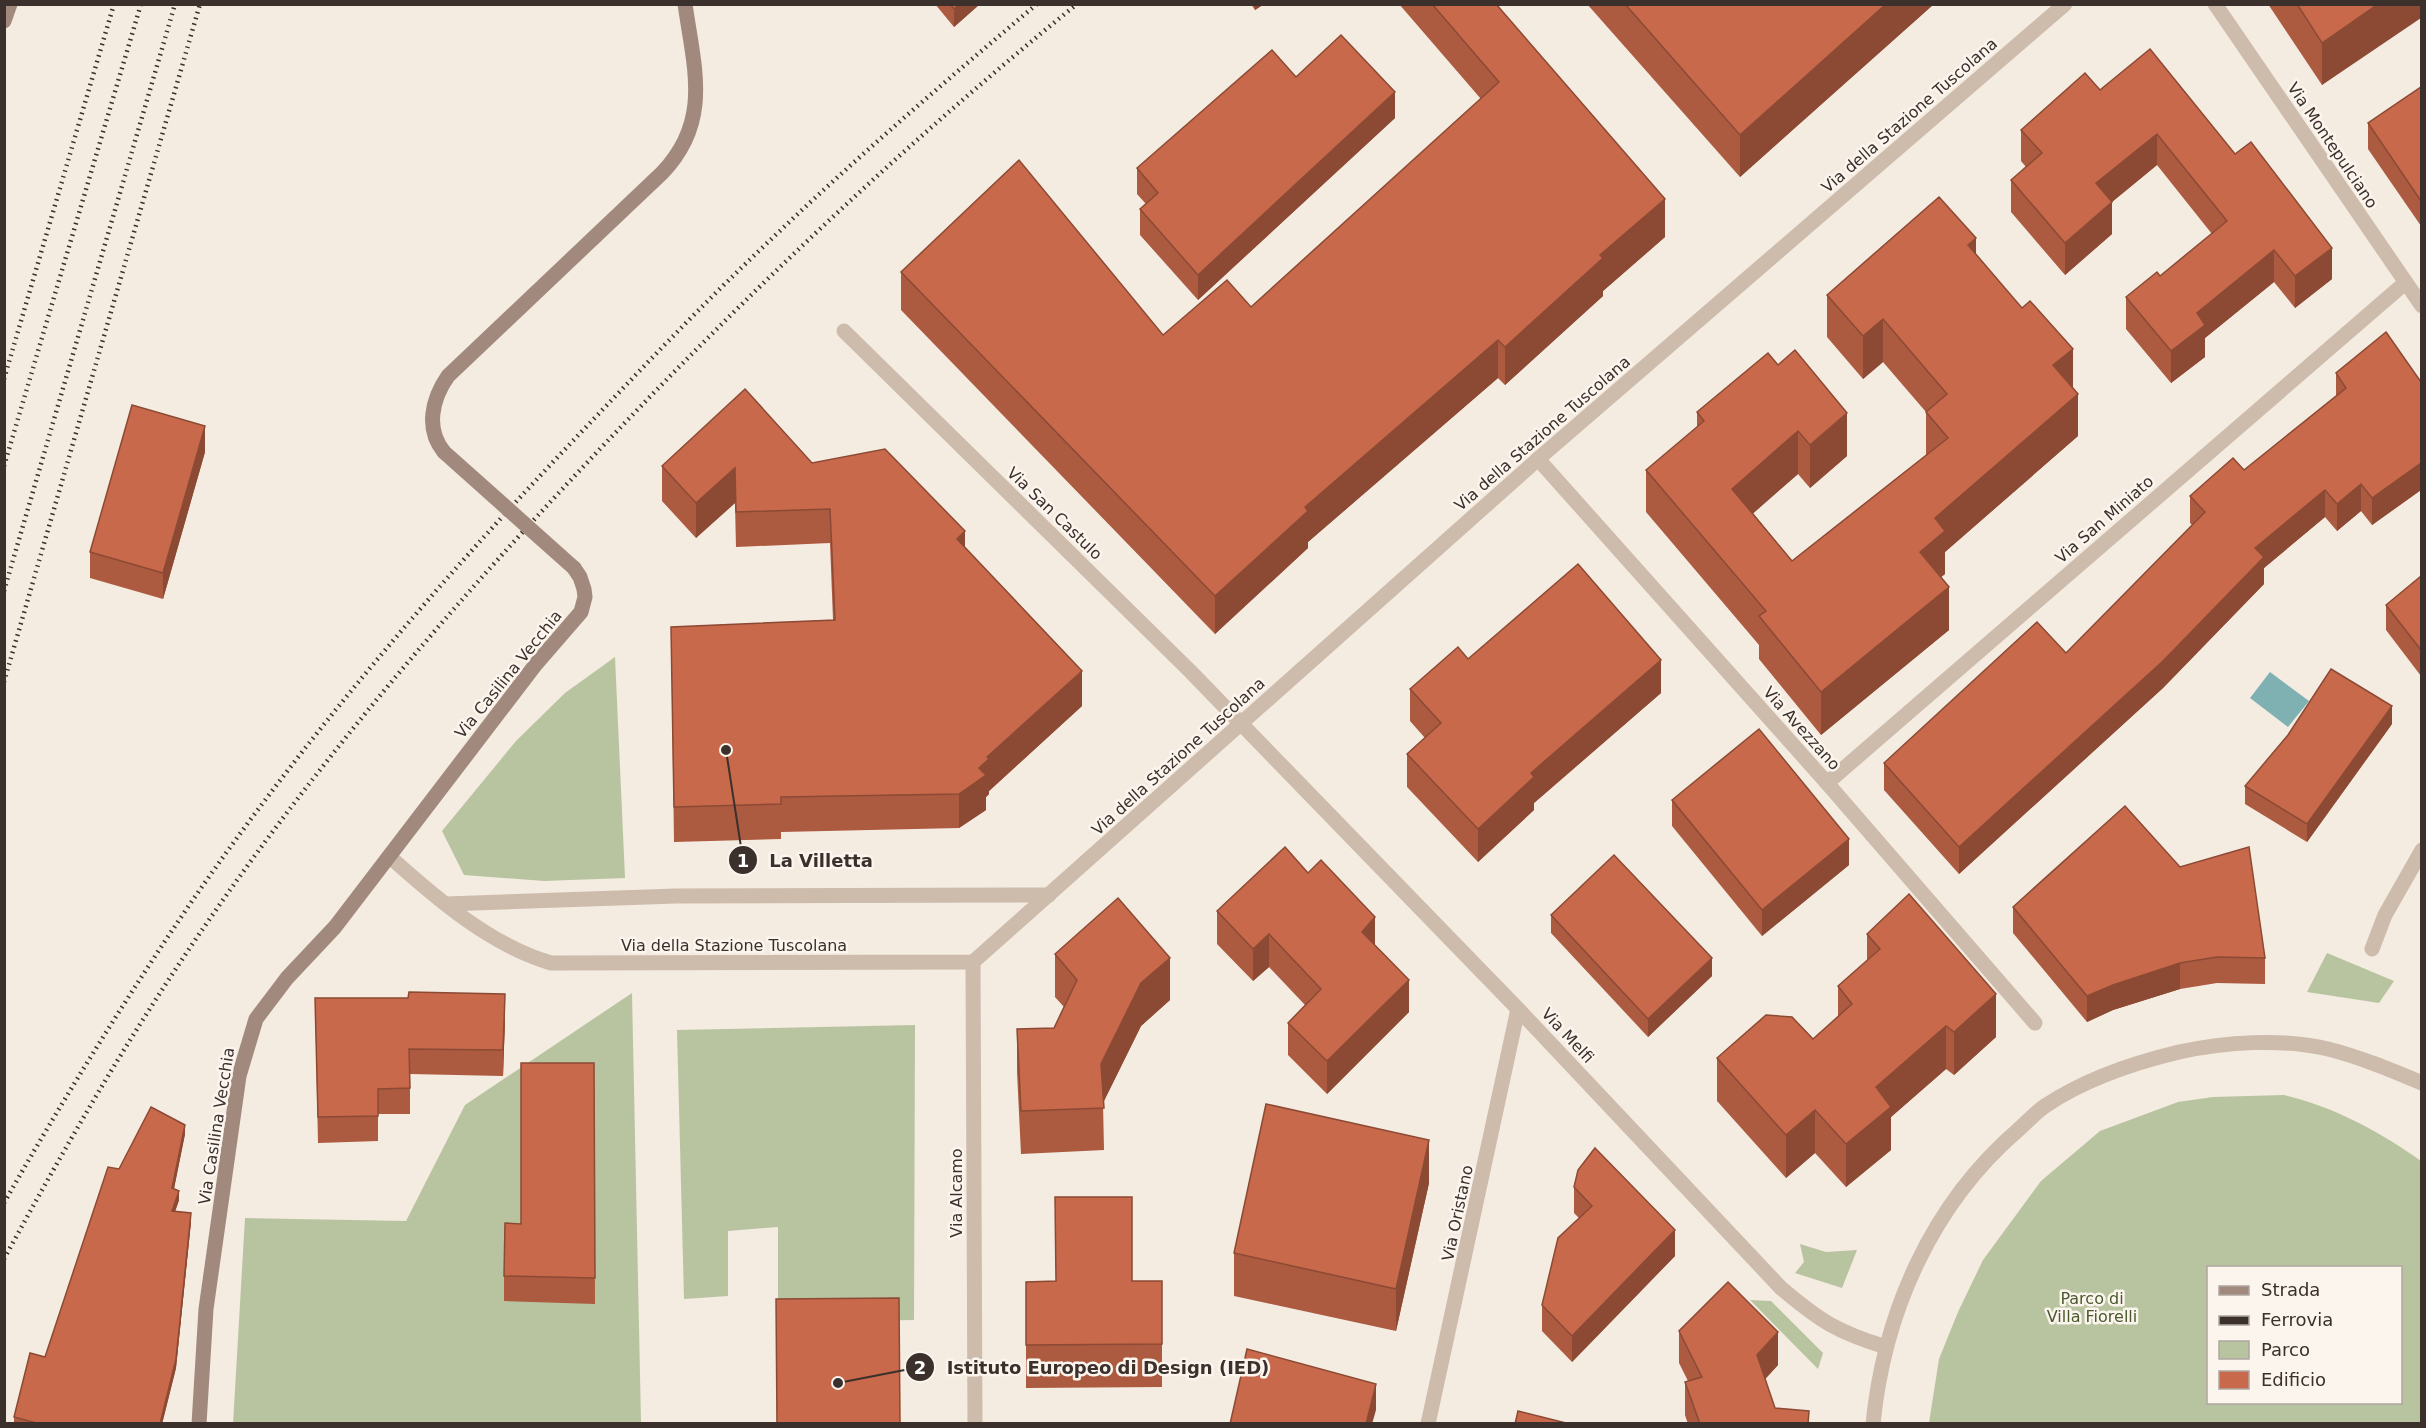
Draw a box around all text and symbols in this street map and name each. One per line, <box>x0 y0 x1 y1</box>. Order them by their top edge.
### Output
street label: Via della Stazione Tuscolana <box>1818 34 2001 197</box>
street label: Via Montepulciano <box>2283 79 2382 212</box>
street label: Via della Stazione Tuscolana <box>1451 352 1634 515</box>
street label: Via San Castulo <box>1003 463 1106 564</box>
street label: Via San Miniato <box>2051 472 2157 567</box>
street label: Via Casilina Vecchia <box>451 606 566 742</box>
street label: Via della Stazione Tuscolana <box>1088 674 1269 839</box>
street label: Via Avezzano <box>1759 683 1844 774</box>
callout: La Villetta <box>728 842 885 878</box>
text: 1 <box>737 850 749 871</box>
text: La Villetta <box>769 850 873 871</box>
street label: Via della Stazione Tuscolana <box>621 936 847 955</box>
street label: Via Melfi <box>1537 1004 1598 1067</box>
street label: Via Casilina Vecchia <box>195 1046 238 1206</box>
street label: Via Alcamo <box>947 1148 966 1238</box>
street label: Via Oristano <box>1438 1163 1477 1263</box>
legend <box>2207 1266 2402 1404</box>
text: Strada <box>2261 1279 2320 1300</box>
park label: Parco di Villa Fiorelli <box>2047 1289 2137 1326</box>
text: Ferrovia <box>2261 1309 2333 1330</box>
text: Parco <box>2261 1339 2310 1360</box>
callout: Istituto Europeo di Design (IED) <box>905 1349 1282 1385</box>
text: 2 <box>914 1357 926 1378</box>
text: Istituto Europeo di Design (IED) <box>947 1357 1269 1378</box>
text: Edificio <box>2261 1369 2326 1390</box>

